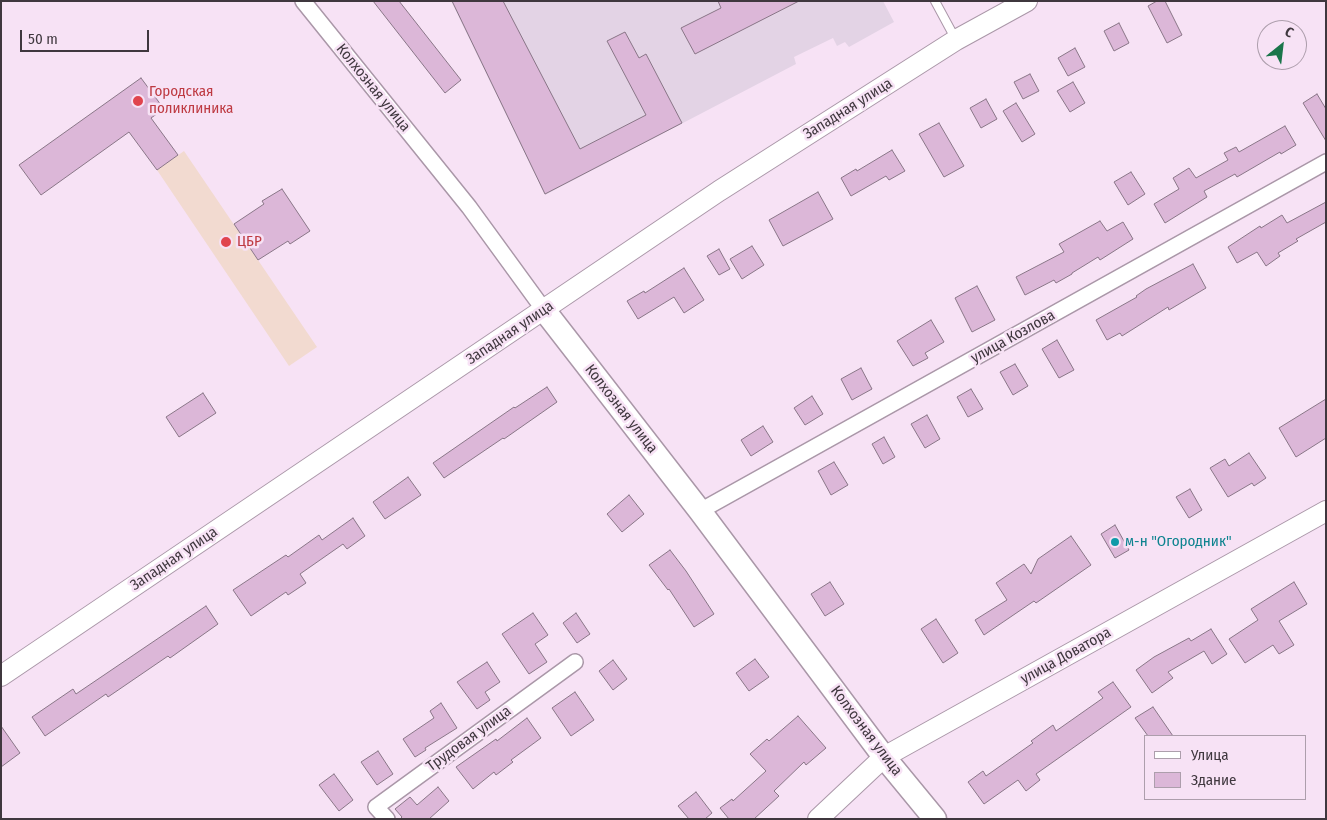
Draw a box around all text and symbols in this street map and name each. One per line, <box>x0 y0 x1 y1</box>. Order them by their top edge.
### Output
scale bar <box>22 20 151 52</box>
north arrow <box>1257 20 1307 70</box>
text: С <box>1282 23 1296 42</box>
text: 50 m <box>28 30 58 48</box>
street label: Колхозная улица <box>332 40 414 136</box>
street label: Западная улица <box>800 75 896 143</box>
place label: Городская поликлиника <box>149 83 233 118</box>
marker: Городская поликлиника <box>131 94 145 108</box>
place label: ЦБР <box>237 233 262 251</box>
marker: ЦБР <box>219 235 233 249</box>
street label: Западная улица <box>463 297 557 369</box>
street label: улица Козлова <box>968 307 1058 367</box>
street label: Колхозная улица <box>581 361 661 457</box>
street label: Западная улица <box>127 523 221 595</box>
place label: м-н "Огородник" <box>1125 533 1232 551</box>
marker: м-н "Огородник" <box>1109 536 1121 548</box>
street label: улица Доватора <box>1018 624 1114 688</box>
street label: Колхозная улица <box>826 683 906 779</box>
street label: Трудовая улица <box>423 702 515 776</box>
legend <box>1144 735 1307 800</box>
text: Улица <box>1191 746 1229 764</box>
text: Здание <box>1191 771 1237 789</box>

